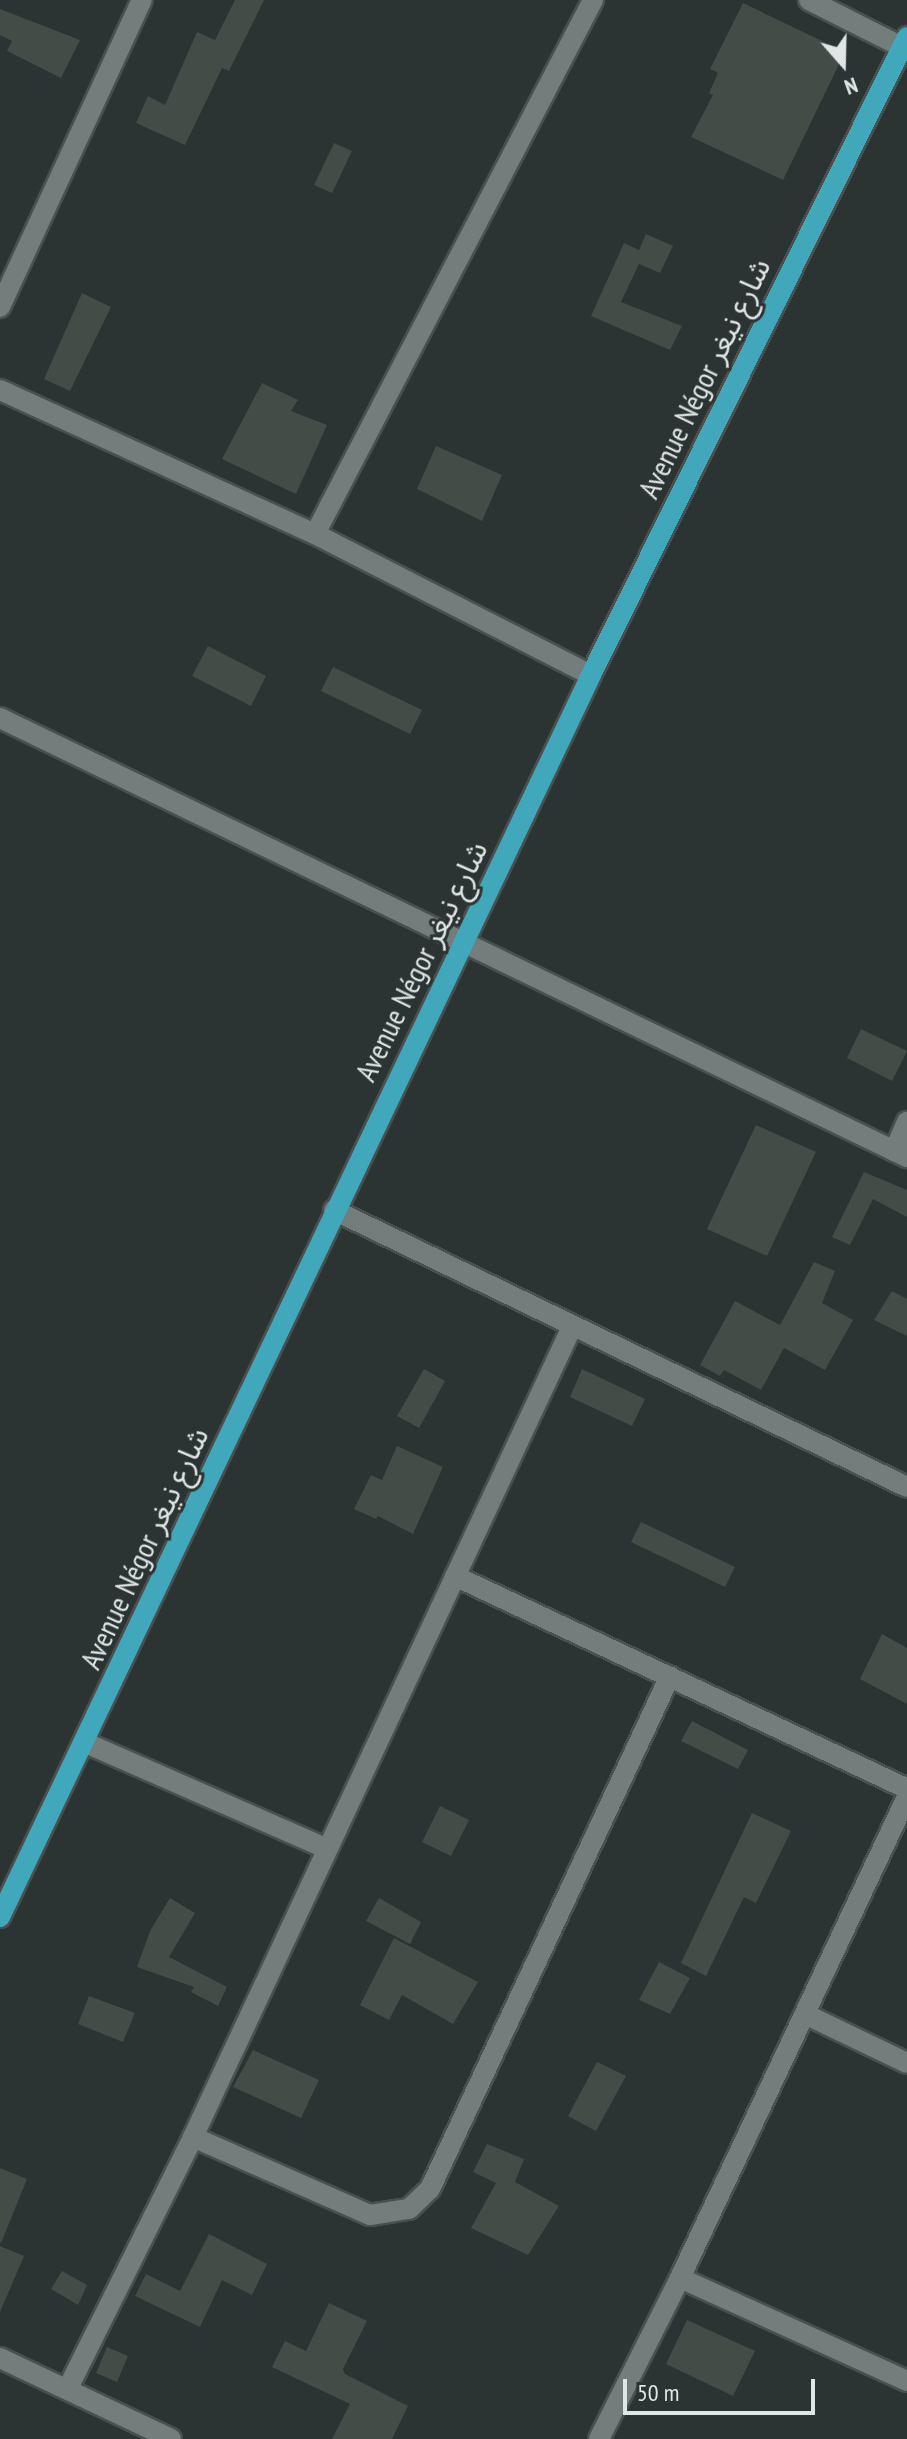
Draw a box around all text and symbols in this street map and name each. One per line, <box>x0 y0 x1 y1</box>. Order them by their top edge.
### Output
north arrow <box>803 24 883 104</box>
text: N <box>841 71 862 102</box>
street label: Avenue Négor شارع نيغر <box>630 252 778 504</box>
street label: Avenue Négor شارع نيغر <box>347 835 495 1087</box>
street label: Avenue Négor شارع نيغر <box>72 1421 216 1675</box>
scale bar <box>627 2363 819 2413</box>
text: 50 m <box>637 2377 679 2408</box>

